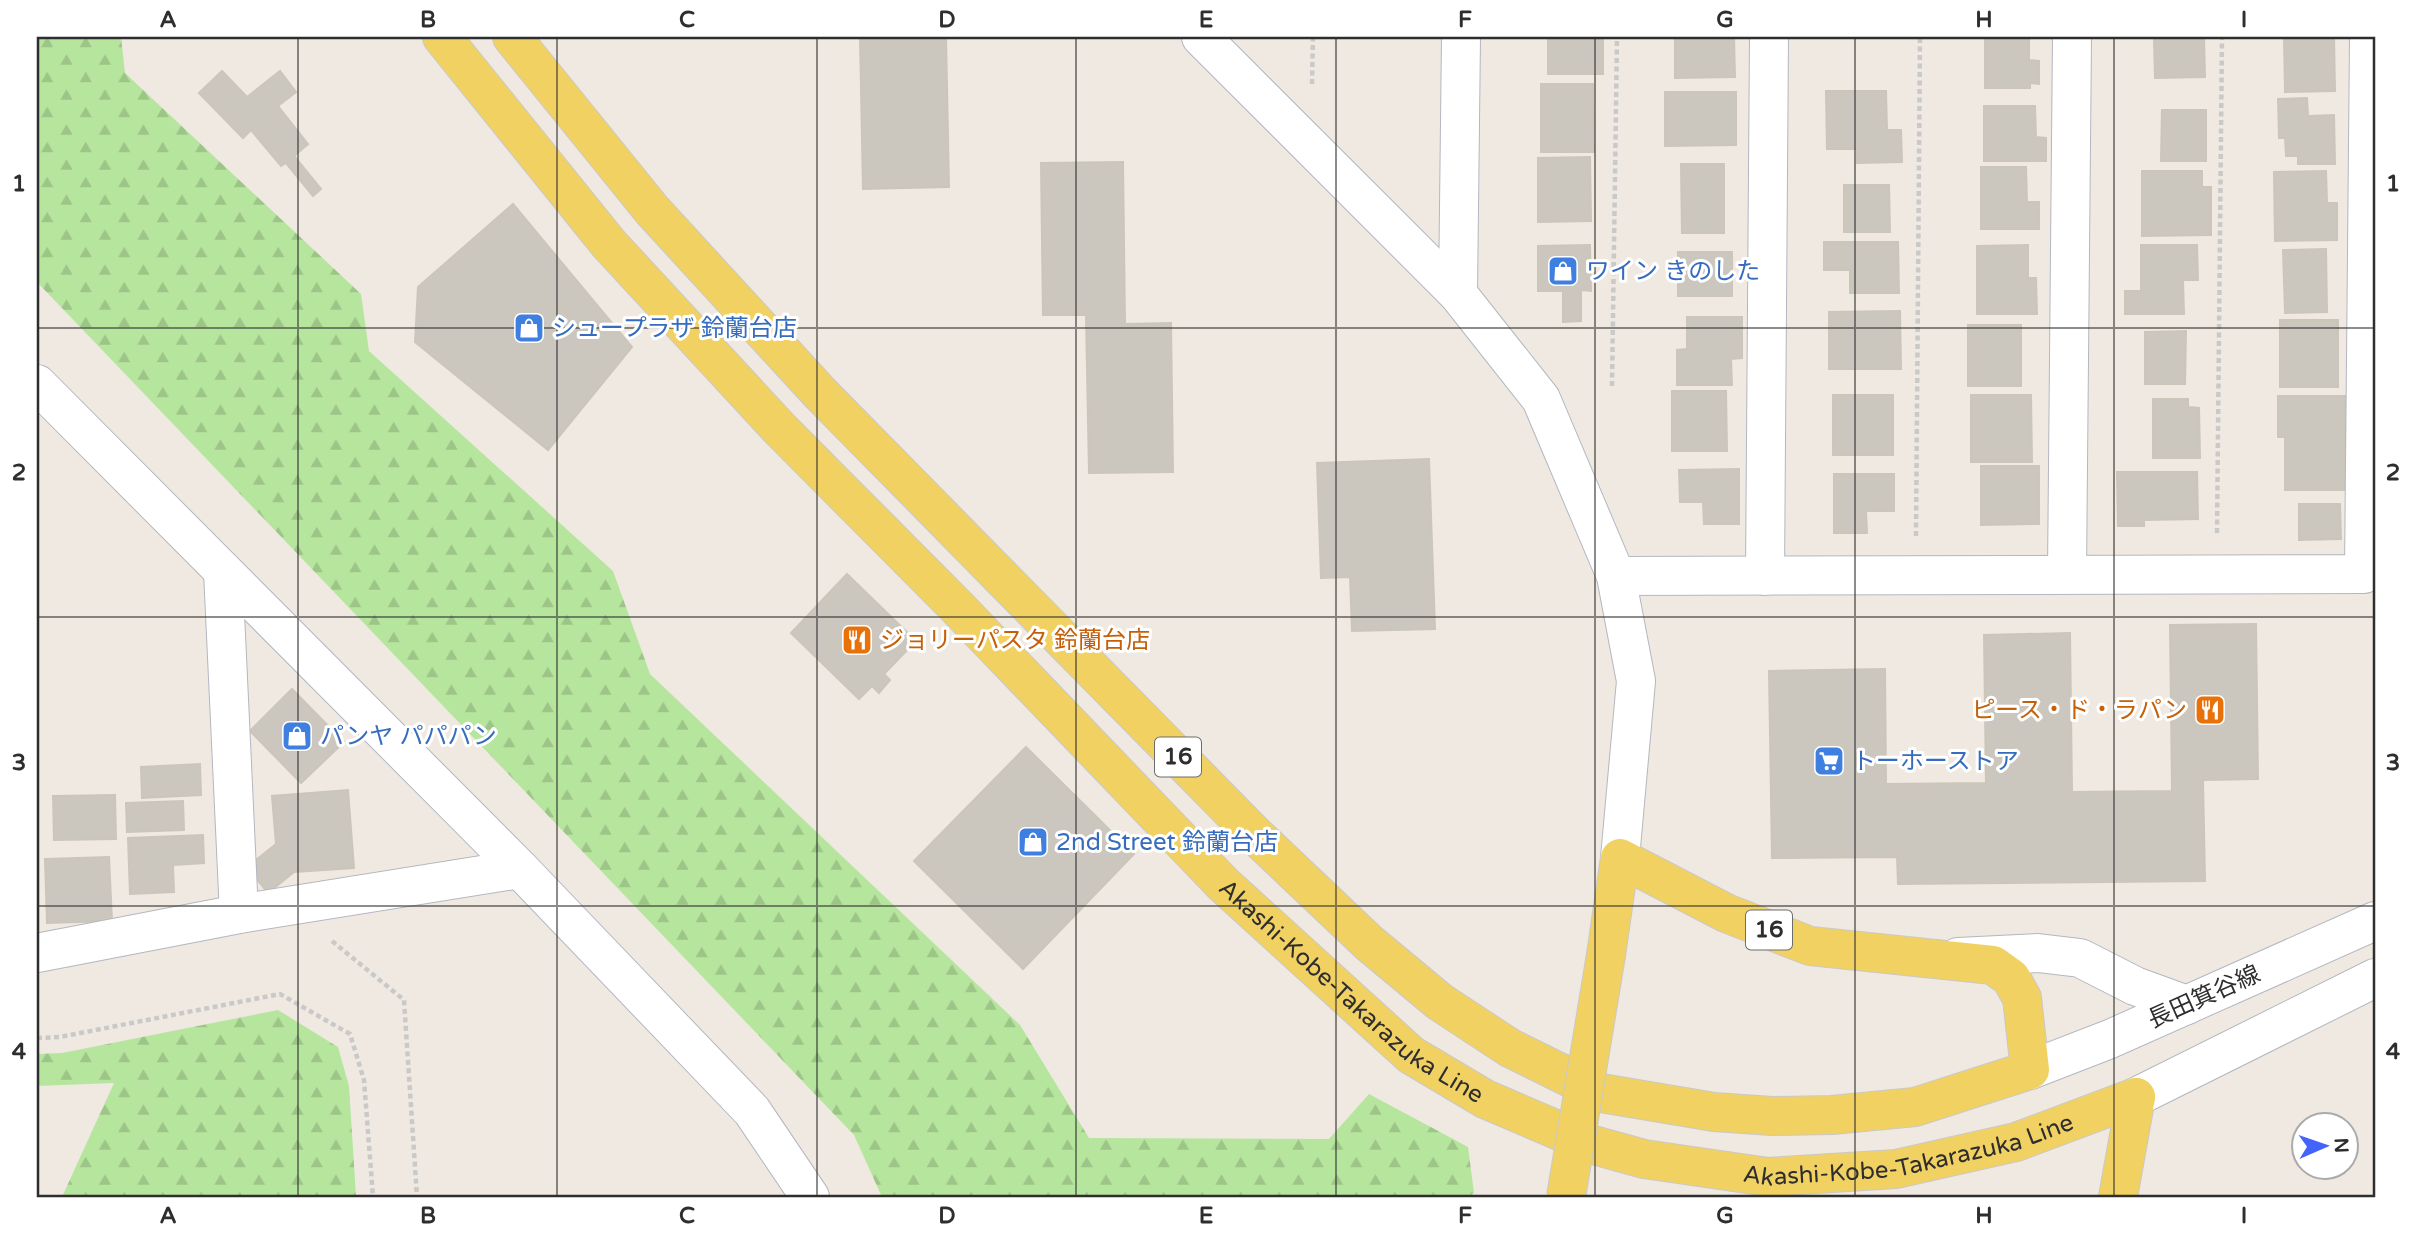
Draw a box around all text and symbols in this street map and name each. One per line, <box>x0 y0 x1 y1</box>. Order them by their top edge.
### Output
text: A <box>159 6 177 34</box>
text: B <box>420 6 436 34</box>
text: C <box>679 6 695 34</box>
text: D <box>938 6 956 34</box>
text: E <box>1199 6 1213 34</box>
text: F <box>1458 6 1472 34</box>
text: G <box>1716 6 1734 34</box>
text: H <box>1975 6 1993 34</box>
text: I <box>2241 6 2247 34</box>
text: 1 <box>12 170 26 198</box>
text: 1 <box>2386 170 2400 198</box>
shop icon: ワイン きのした <box>1546 254 1580 288</box>
place label: ワイン きのした <box>1586 257 1760 286</box>
shop icon: シュープラザ 鈴蘭台店 <box>512 311 546 345</box>
place label: シュープラザ 鈴蘭台店 <box>552 314 797 343</box>
text: 2 <box>12 459 26 487</box>
text: 2 <box>2386 459 2400 487</box>
restaurant icon: ジョリーパスタ 鈴蘭台店 <box>840 623 874 657</box>
place label: ジョリーパスタ 鈴蘭台店 <box>880 626 1150 655</box>
restaurant icon: ピース・ド・ラパン <box>2193 693 2227 727</box>
place label: ピース・ド・ラパン <box>1971 696 2187 725</box>
shop icon: パンヤ パパパン <box>280 719 314 753</box>
place label: パンヤ パパパン <box>320 722 497 751</box>
road number: 16 <box>1155 737 1201 776</box>
supermarket icon: トーホーストア <box>1812 744 1846 778</box>
place label: トーホーストア <box>1852 747 2019 776</box>
text: 3 <box>12 749 26 777</box>
text: 3 <box>2386 749 2400 777</box>
shop icon: 2nd Street 鈴蘭台店 <box>1016 825 1050 859</box>
place label: 2nd Street 鈴蘭台店 <box>1056 828 1278 857</box>
street label: Akashi-Kobe-Takarazuka Line <box>1213 873 1489 1109</box>
road number: 16 <box>1746 911 1792 950</box>
street label: 長田箕谷線 <box>2143 959 2265 1035</box>
text: 4 <box>12 1038 27 1066</box>
text: 4 <box>2386 1038 2401 1066</box>
street label: Akashi-Kobe-Takarazuka Line <box>1741 1107 2077 1192</box>
north arrow <box>2290 1112 2360 1182</box>
text: N <box>2330 1137 2352 1153</box>
text: A <box>159 1202 177 1230</box>
text: B <box>420 1202 436 1230</box>
text: C <box>679 1202 695 1230</box>
text: D <box>938 1202 956 1230</box>
text: E <box>1199 1202 1213 1230</box>
text: F <box>1458 1202 1472 1230</box>
text: G <box>1716 1202 1734 1230</box>
text: H <box>1975 1202 1993 1230</box>
text: I <box>2241 1202 2247 1230</box>

